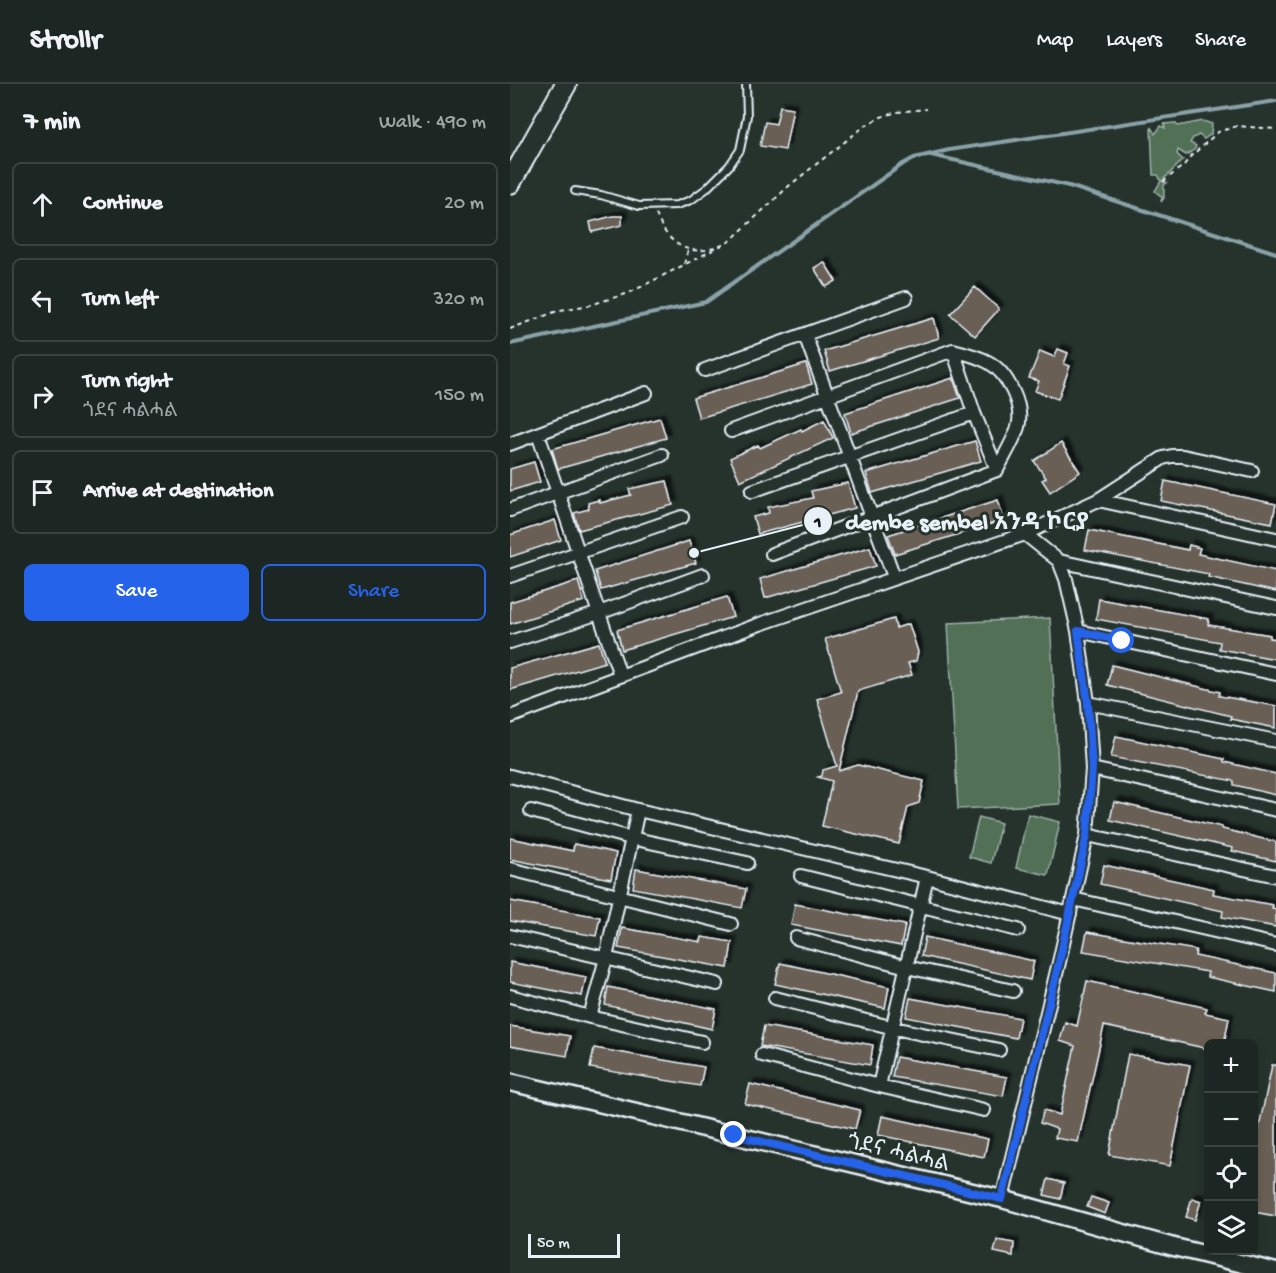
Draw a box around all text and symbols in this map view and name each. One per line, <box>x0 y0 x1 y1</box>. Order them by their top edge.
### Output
text: Strollr <box>30 25 101 58</box>
text: Map <box>1037 29 1073 54</box>
text: Layers <box>1106 29 1162 54</box>
text: Share <box>1195 29 1246 54</box>
text: 7 min <box>24 108 80 139</box>
text: Walk · 490 m <box>379 112 486 135</box>
icon: ahead <box>26 188 59 221</box>
text: Continue <box>83 191 163 217</box>
text: 20 m <box>444 193 484 216</box>
icon: left <box>26 284 59 317</box>
text: Turn left <box>83 287 157 313</box>
text: 320 m <box>434 289 484 312</box>
text: Turn right <box>83 369 171 395</box>
icon: right <box>26 380 59 413</box>
text: 150 m <box>435 385 484 408</box>
text: ጎደና ሓልሓል <box>83 401 177 424</box>
icon: arrive <box>26 476 59 509</box>
text: Arrive at destination <box>83 479 273 505</box>
callout: dembe sembel አንዳ ኮርያ <box>803 500 1101 542</box>
text: dembe sembel አንዳ ኮርያ <box>845 510 1089 539</box>
text: 1 <box>813 513 822 534</box>
button: Save <box>24 564 249 621</box>
button: Share <box>261 564 486 621</box>
route start <box>1108 627 1134 653</box>
map controls <box>1204 1039 1258 1255</box>
button: + <box>1204 1039 1258 1093</box>
button: − <box>1204 1093 1258 1147</box>
route end <box>720 1121 746 1147</box>
street label: ጎደና ሓልሓል <box>845 1131 952 1179</box>
button: locate <box>1204 1147 1258 1201</box>
button: layers <box>1204 1201 1258 1255</box>
scale bar <box>528 1231 620 1258</box>
text: 50 m <box>537 1235 570 1254</box>

